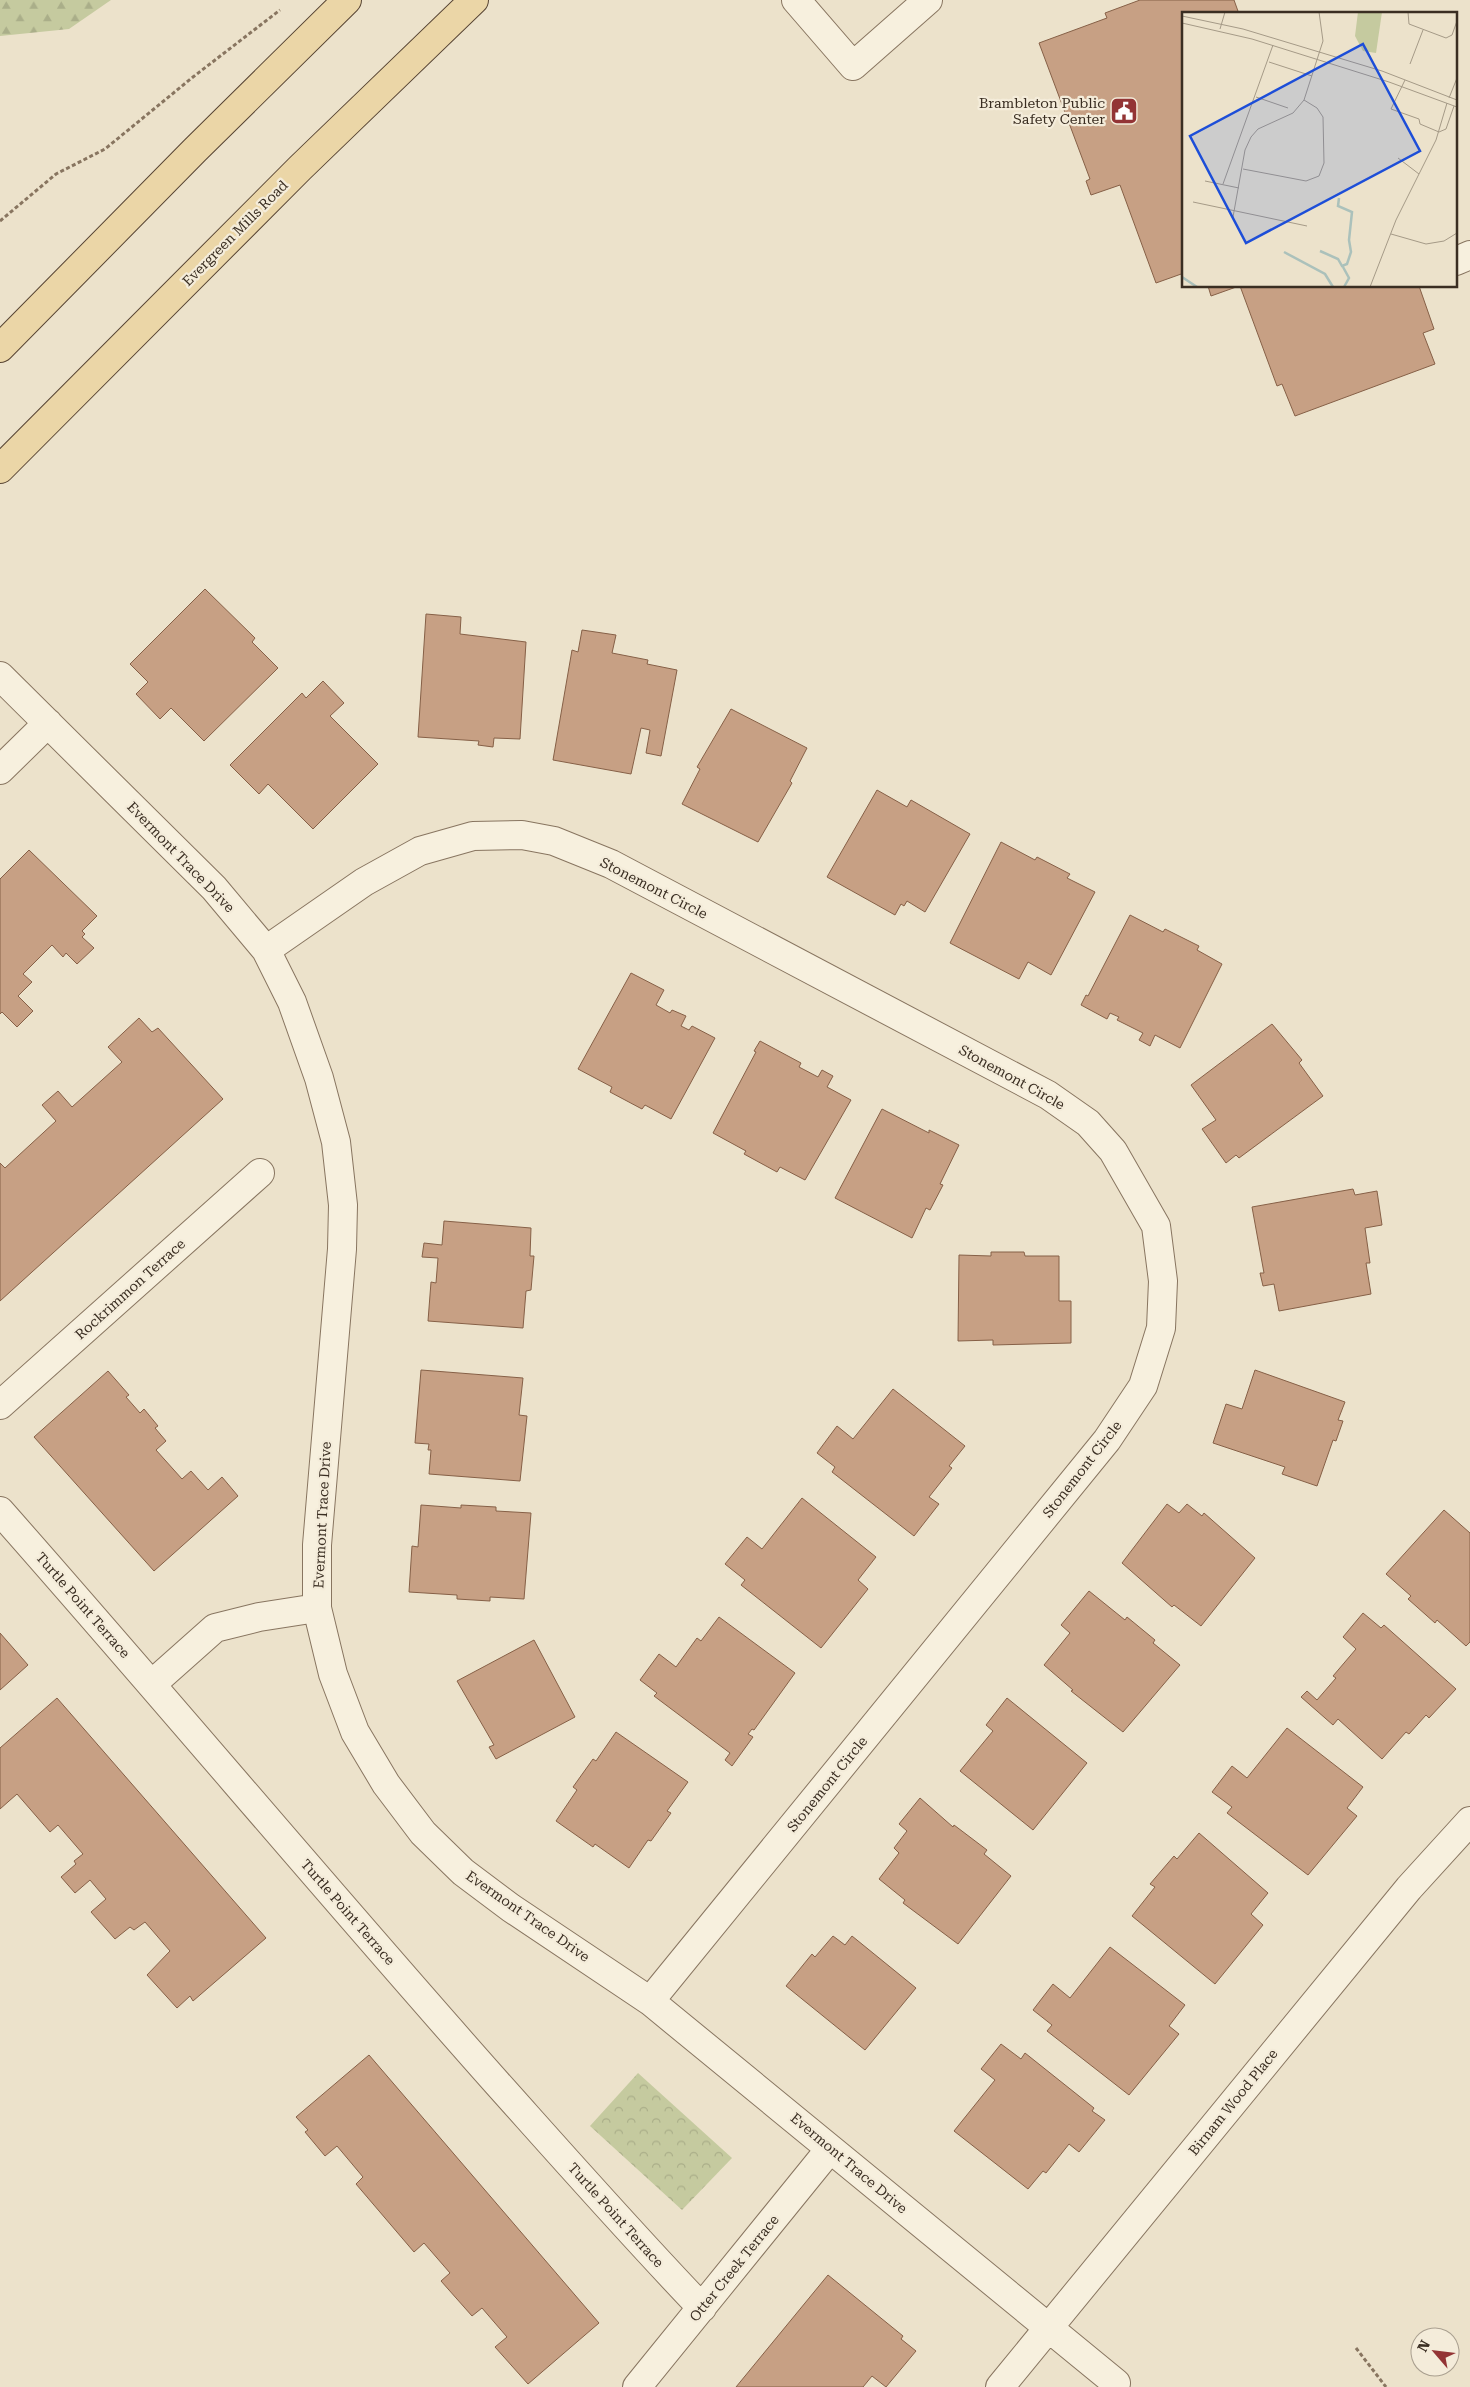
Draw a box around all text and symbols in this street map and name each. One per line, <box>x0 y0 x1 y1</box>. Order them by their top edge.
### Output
inset map <box>1182 12 1458 288</box>
place label: Brambleton Public Safety Center <box>979 95 1105 127</box>
public building icon: Brambleton Public Safety Center <box>1109 96 1139 126</box>
street label: Evergreen Mills Road <box>179 177 291 289</box>
street label: Evermont Trace Drive <box>124 799 238 916</box>
street label: Stonemont Circle <box>598 854 711 922</box>
street label: Stonemont Circle <box>956 1041 1068 1113</box>
street label: Rockrimmon Terrace <box>72 1235 188 1343</box>
street label: Stonemont Circle <box>1039 1417 1125 1521</box>
street label: Evermont Trace Drive <box>310 1441 334 1589</box>
street label: Turtle Point Terrace <box>33 1549 133 1661</box>
street label: Stonemont Circle <box>784 1733 871 1835</box>
street label: Turtle Point Terrace <box>298 1856 398 1968</box>
street label: Evermont Trace Drive <box>463 1867 593 1965</box>
street label: Birnam Wood Place <box>1185 2045 1281 2158</box>
street label: Evermont Trace Drive <box>787 2110 911 2217</box>
street label: Turtle Point Terrace <box>565 2160 667 2271</box>
street label: Otter Creek Terrace <box>686 2211 782 2325</box>
north arrow <box>1410 2327 1460 2377</box>
text: N <box>1414 2337 1433 2354</box>

